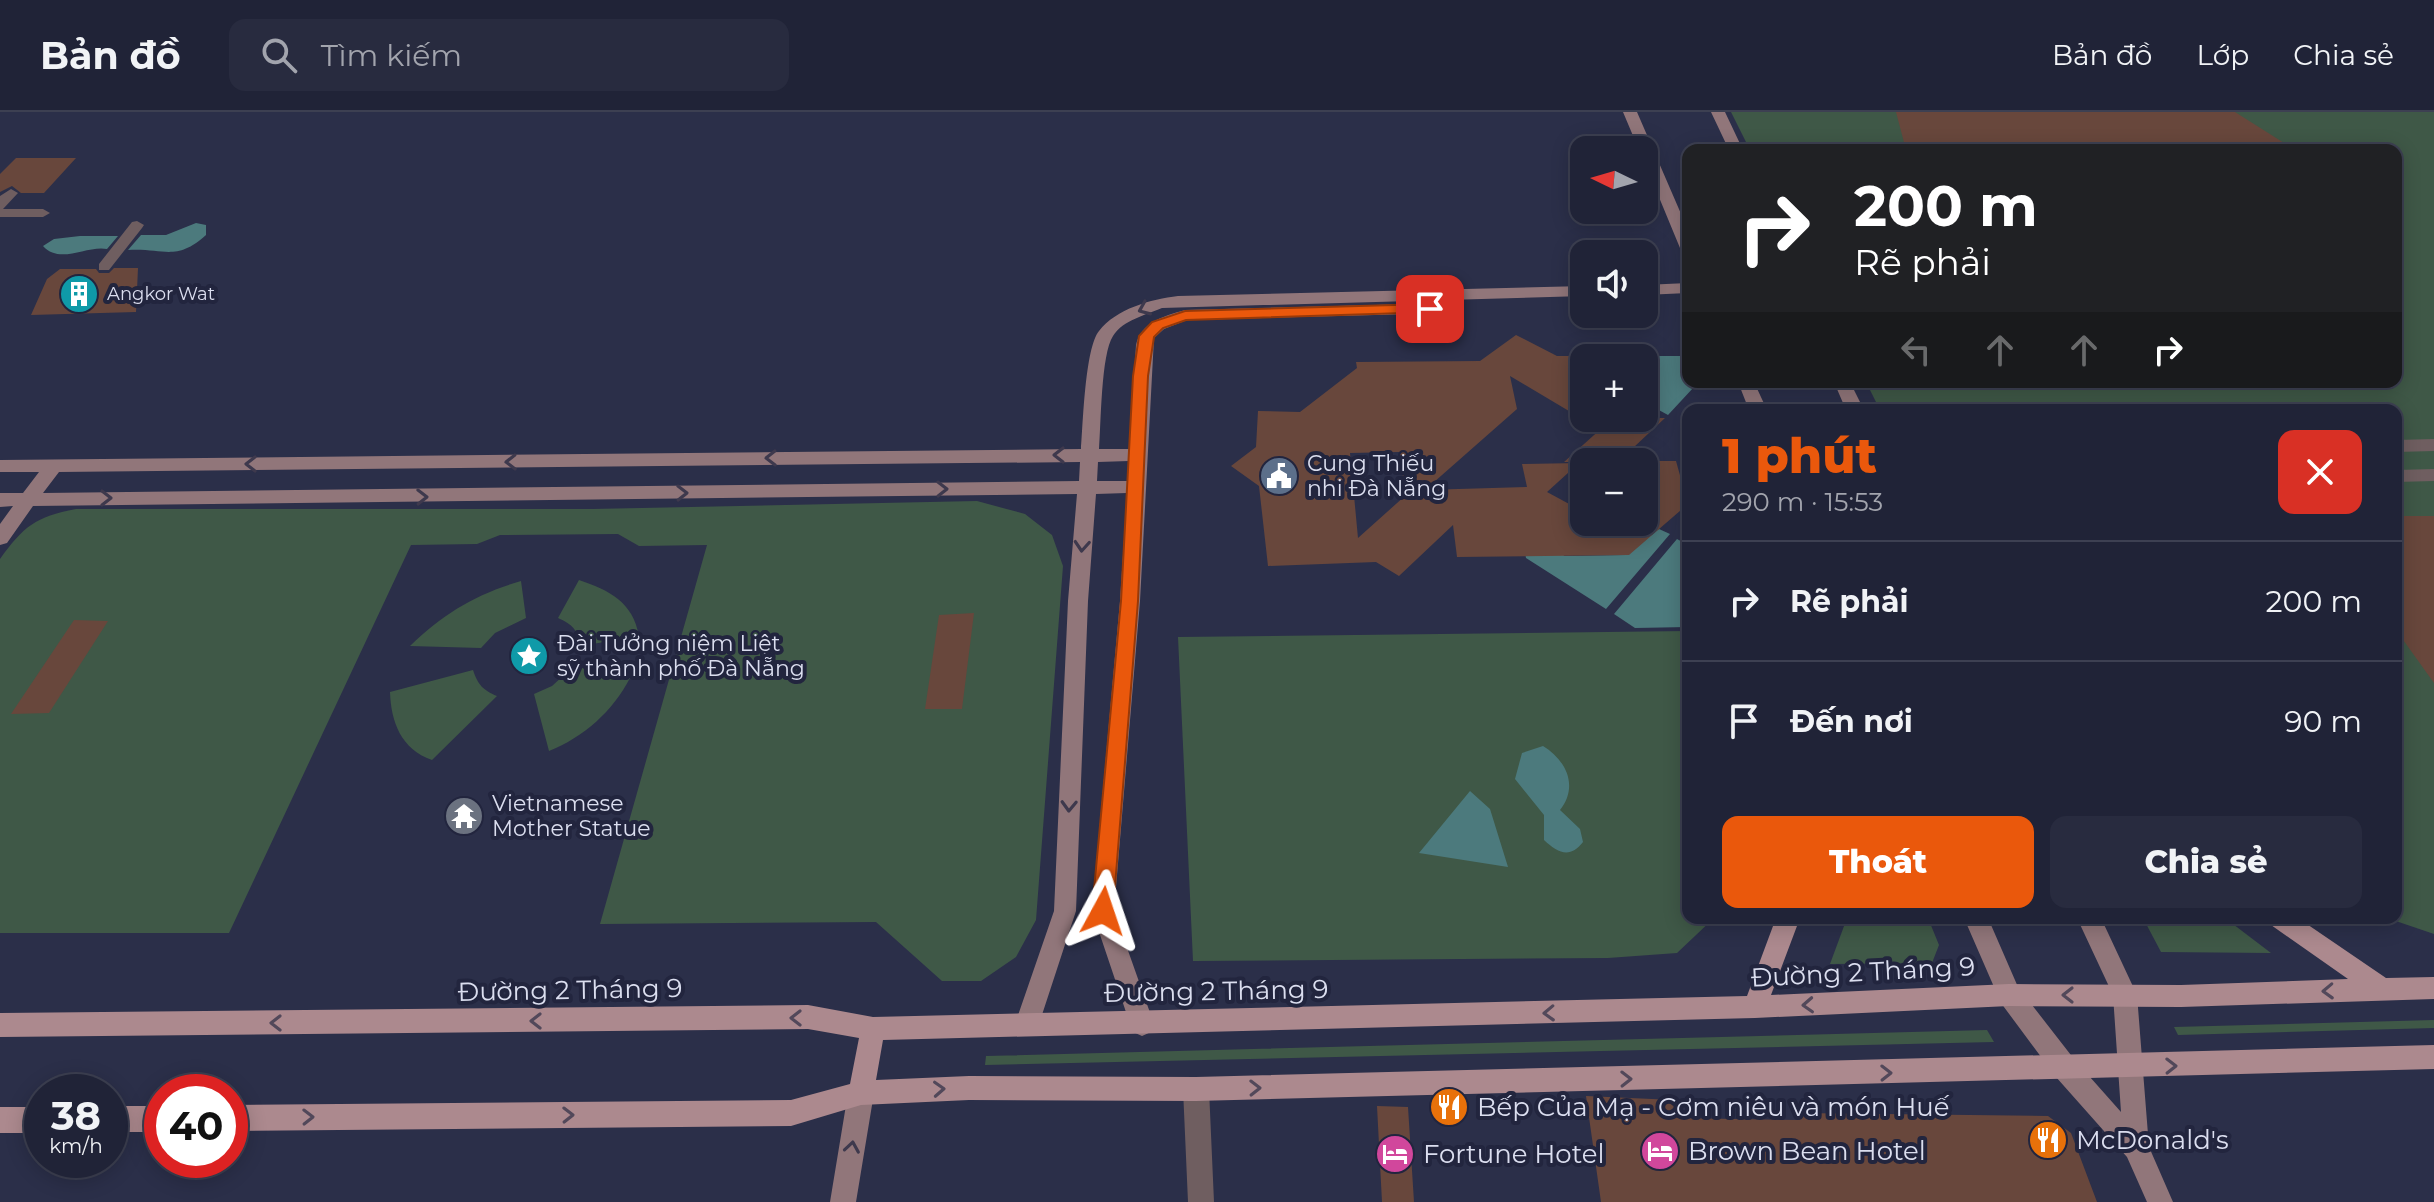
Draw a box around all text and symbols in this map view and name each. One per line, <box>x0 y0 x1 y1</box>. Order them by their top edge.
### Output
search box <box>229 19 789 91</box>
text: Bản đồ <box>40 32 181 79</box>
icon: search <box>257 33 301 77</box>
text: Tìm kiếm <box>321 37 462 74</box>
text: Bản đồ <box>2052 38 2152 72</box>
text: Lớp <box>2196 38 2249 72</box>
text: Chia sẻ <box>2293 38 2394 72</box>
north arrow <box>1570 136 1658 224</box>
map controls <box>1570 136 1658 536</box>
text: 200 m <box>1854 172 2038 240</box>
icon: right <box>1722 176 1826 280</box>
button: sound <box>1570 240 1658 328</box>
text: Rẽ phải <box>1854 240 1991 284</box>
building icon: Angkor Wat <box>58 273 100 315</box>
pin <box>1396 275 1464 343</box>
place label: Angkor Wat <box>107 283 215 305</box>
icon: arrive <box>1408 287 1452 331</box>
one-way arrow <box>1137 300 1152 316</box>
icon: left <box>1894 328 1938 372</box>
icon: ahead <box>1978 328 2022 372</box>
icon: ahead <box>2062 328 2106 372</box>
icon: right <box>2146 328 2190 372</box>
button: + <box>1570 344 1658 432</box>
text: 1 phút <box>1722 427 1877 485</box>
button: close <box>2278 430 2362 514</box>
one-way arrow <box>1052 446 1065 464</box>
button: − <box>1570 448 1658 536</box>
one-way arrow <box>764 449 777 467</box>
place label: Cung Thiếu nhi Đà Nẵng <box>1307 450 1446 502</box>
one-way arrow <box>504 453 517 471</box>
one-way arrow <box>244 455 257 473</box>
public building icon: Cung Thiếu nhi Đà Nẵng <box>1258 455 1300 497</box>
one-way arrow <box>936 480 949 497</box>
one-way arrow <box>676 484 689 502</box>
text: 290 m · 15:53 <box>1722 486 1883 518</box>
one-way arrow <box>416 488 429 506</box>
one-way arrow <box>100 489 113 507</box>
one-way arrow <box>1074 540 1091 553</box>
icon: right <box>1722 579 1766 623</box>
text: Rẽ phải <box>1790 583 1908 620</box>
text: 200 m <box>2266 583 2362 620</box>
place label: Đài Tưởng niệm Liệt sỹ thành phố Đà Nẵng <box>557 630 805 682</box>
place icon: Đài Tưởng niệm Liệt sỹ thành phố Đà Nẵng <box>508 635 550 677</box>
icon: arrive <box>1722 699 1766 743</box>
text: Đến nơi <box>1790 703 1913 740</box>
text: 90 m <box>2284 703 2362 740</box>
place label: Vietnamese Mother Statue <box>492 790 651 842</box>
temple icon: Vietnamese Mother Statue <box>443 795 485 837</box>
one-way arrow <box>1061 800 1078 813</box>
button: Thoát <box>1722 816 2034 908</box>
button: Chia sẻ <box>2050 816 2362 908</box>
position arrow <box>1061 869 1145 953</box>
street label: Đường 2 Tháng 9 <box>1750 950 1976 994</box>
street label: Đường 2 Tháng 9 <box>457 972 683 1008</box>
street label: Đường 2 Tháng 9 <box>1103 973 1329 1009</box>
one-way arrow <box>2321 983 2334 1000</box>
one-way arrow <box>2061 986 2074 1004</box>
one-way arrow <box>1801 996 1814 1013</box>
one-way arrow <box>1542 1004 1554 1021</box>
one-way arrow <box>789 1009 802 1027</box>
one-way arrow <box>529 1012 542 1030</box>
one-way arrow <box>269 1014 282 1031</box>
one-way arrow <box>2165 1057 2178 1075</box>
one-way arrow <box>1880 1064 1893 1081</box>
one-way arrow <box>1620 1070 1633 1088</box>
speed limit sign: 40 <box>144 1074 248 1178</box>
one-way arrow <box>1249 1079 1262 1096</box>
one-way arrow <box>933 1081 946 1098</box>
restaurant icon: Bếp Của Mạ - Cơm niêu và món Huế <box>1428 1086 1470 1128</box>
text: 38 <box>51 1091 101 1140</box>
place label: Bếp Của Mạ - Cơm niêu và món Huế <box>1477 1091 1950 1123</box>
one-way arrow <box>562 1106 575 1124</box>
one-way arrow <box>302 1109 315 1126</box>
restaurant icon: McDonald's <box>2027 1119 2069 1161</box>
place label: McDonald's <box>2076 1124 2229 1156</box>
hotel icon: Brown Bean Hotel <box>1639 1130 1681 1172</box>
hotel icon: Fortune Hotel <box>1374 1133 1416 1175</box>
text: km/h <box>49 1134 103 1158</box>
place label: Brown Bean Hotel <box>1688 1135 1926 1167</box>
place label: Fortune Hotel <box>1423 1138 1604 1170</box>
one-way arrow <box>843 1140 860 1154</box>

